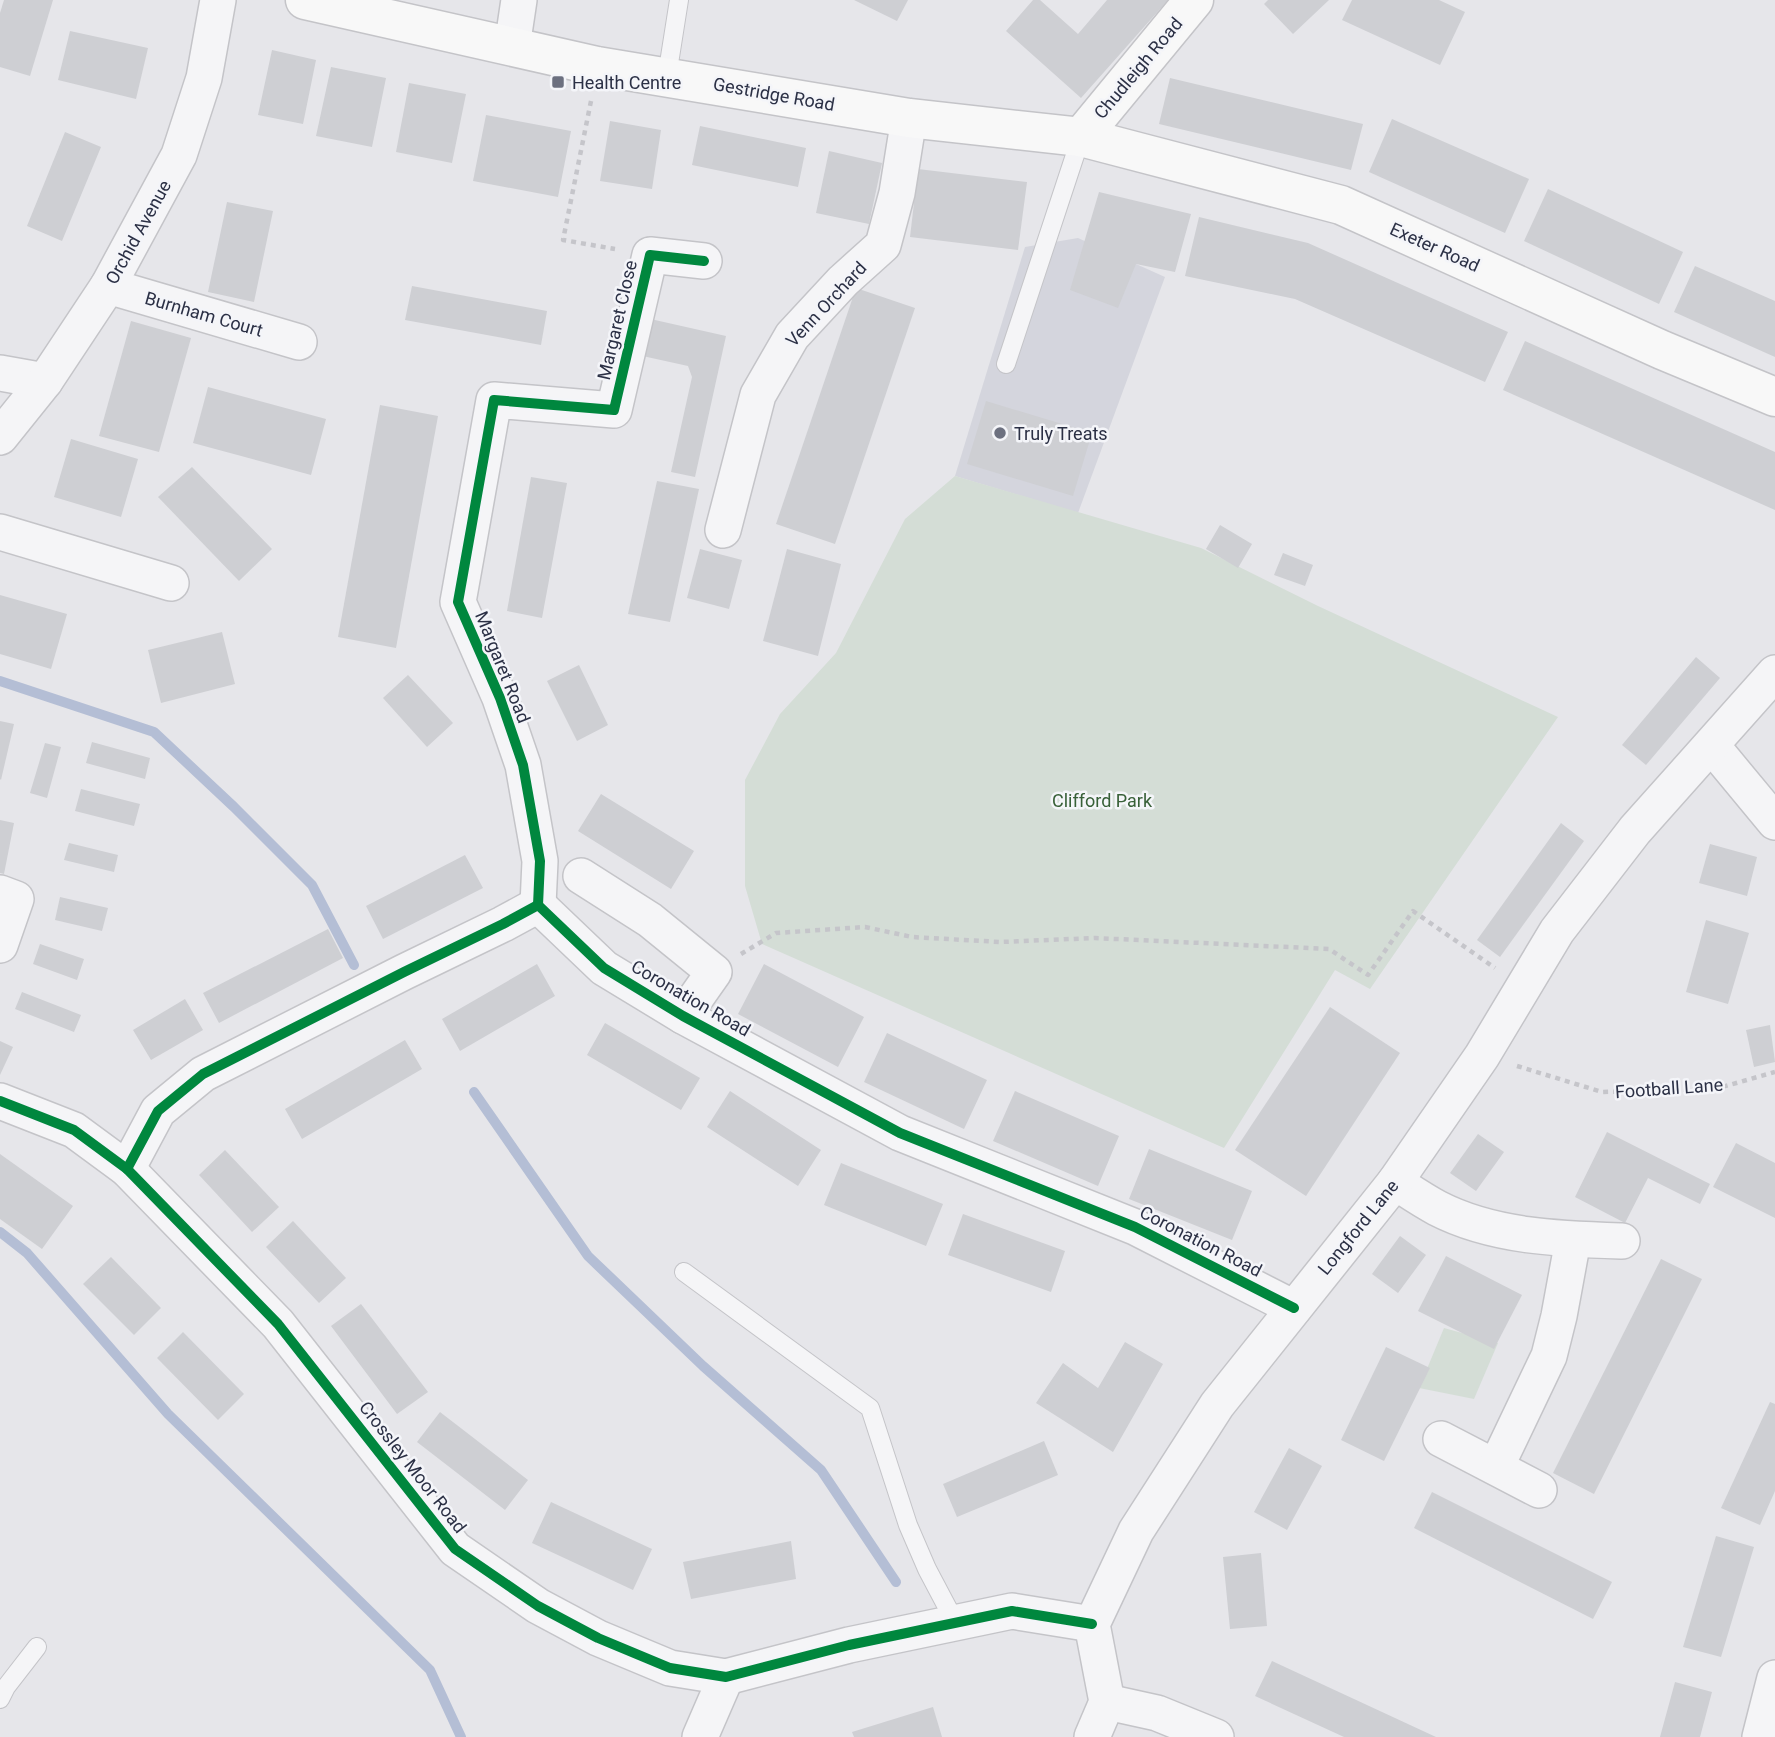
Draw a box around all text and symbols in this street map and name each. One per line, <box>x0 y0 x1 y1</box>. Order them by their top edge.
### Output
street label: Chudleigh Road <box>1090 13 1186 123</box>
place label: Health Centre <box>572 72 681 93</box>
street label: Gestridge Road <box>712 73 836 115</box>
marker: Health Centre <box>550 74 566 90</box>
street label: Orchid Avenue <box>101 176 175 288</box>
street label: Exeter Road <box>1387 218 1483 276</box>
street label: Venn Orchard <box>781 257 871 351</box>
street label: Margaret Close <box>593 258 641 382</box>
street label: Burnham Court <box>143 287 265 341</box>
place label: Truly Treats <box>1014 423 1108 444</box>
marker: Truly Treats <box>992 425 1008 441</box>
street label: Margaret Road <box>471 608 535 726</box>
park label: Clifford Park <box>1052 790 1153 811</box>
street label: Coronation Road <box>628 955 754 1041</box>
street label: Football Lane <box>1614 1074 1724 1102</box>
street label: Longford Lane <box>1313 1175 1403 1279</box>
street label: Coronation Road <box>1136 1201 1266 1281</box>
street label: Crossley Moor Road <box>355 1397 471 1537</box>

